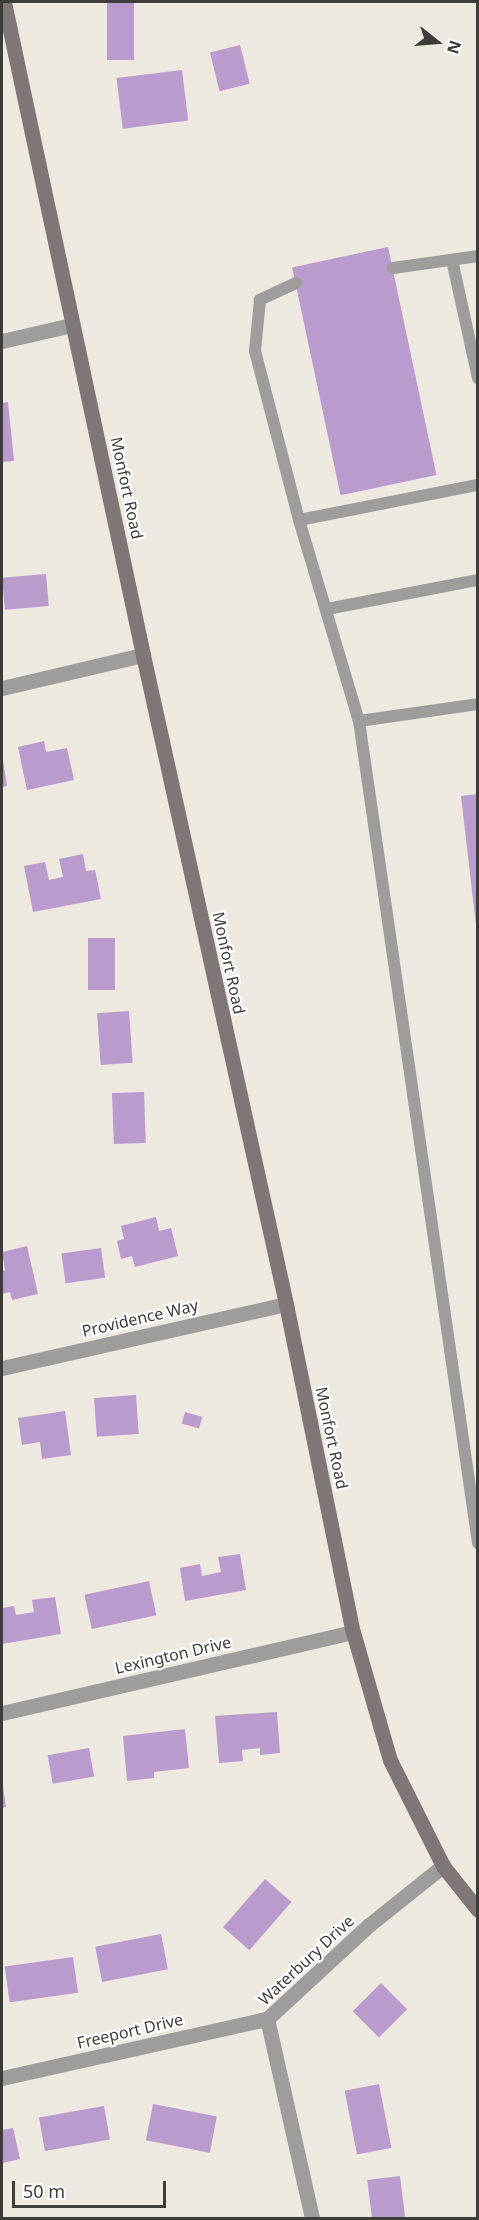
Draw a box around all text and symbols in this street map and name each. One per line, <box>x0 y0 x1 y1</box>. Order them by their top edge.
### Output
north arrow <box>407 12 467 72</box>
text: N <box>442 38 467 57</box>
street label: Monfort Road <box>107 435 147 541</box>
street label: Monfort Road <box>209 910 249 1016</box>
street label: Providence Way <box>80 1295 200 1341</box>
street label: Monfort Road <box>312 1385 352 1491</box>
street label: Lexington Drive <box>113 1632 233 1678</box>
street label: Waterbury Drive <box>254 1911 358 2009</box>
street label: Freeport Drive <box>75 2009 185 2053</box>
scale bar <box>15 2169 170 2207</box>
text: 50 m <box>23 2179 65 2203</box>

